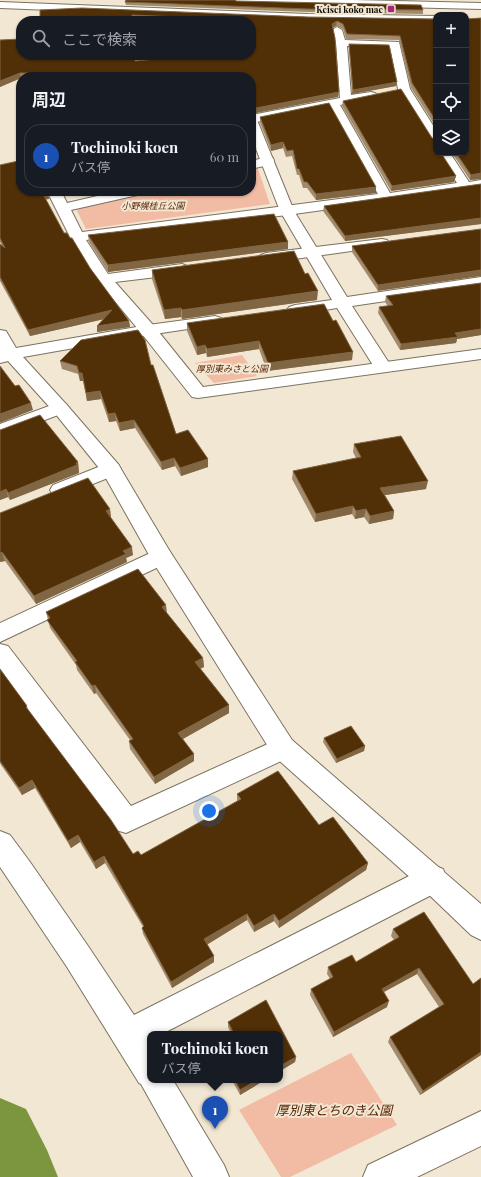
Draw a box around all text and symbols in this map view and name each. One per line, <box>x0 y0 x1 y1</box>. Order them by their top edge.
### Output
place label: Keisei koko mae <box>316 3 383 15</box>
marker: Keisei koko mae <box>386 4 396 14</box>
map controls <box>433 12 469 156</box>
button: + <box>433 12 469 48</box>
search box <box>16 16 256 60</box>
icon: search <box>30 27 52 49</box>
text: ここで検索 <box>62 29 137 49</box>
button: − <box>433 48 469 84</box>
button: locate <box>433 84 469 120</box>
text: 周辺 <box>32 88 66 110</box>
button: layers <box>433 120 469 156</box>
text: Tochinoki koen <box>71 137 178 157</box>
text: 1 <box>44 148 48 165</box>
text: 60 m <box>210 148 239 165</box>
text: バス停 <box>71 158 110 175</box>
park label: 小野幌桂丘公園 <box>121 199 186 211</box>
park label: 厚別東みさと公園 <box>196 362 270 374</box>
your location <box>199 801 219 821</box>
popup <box>147 1031 283 1083</box>
text: Tochinoki koen <box>161 1038 269 1058</box>
text: バス停 <box>161 1059 200 1076</box>
pin: 1 <box>202 1096 228 1129</box>
park label: 厚別東とちのき公園 <box>276 1101 394 1118</box>

